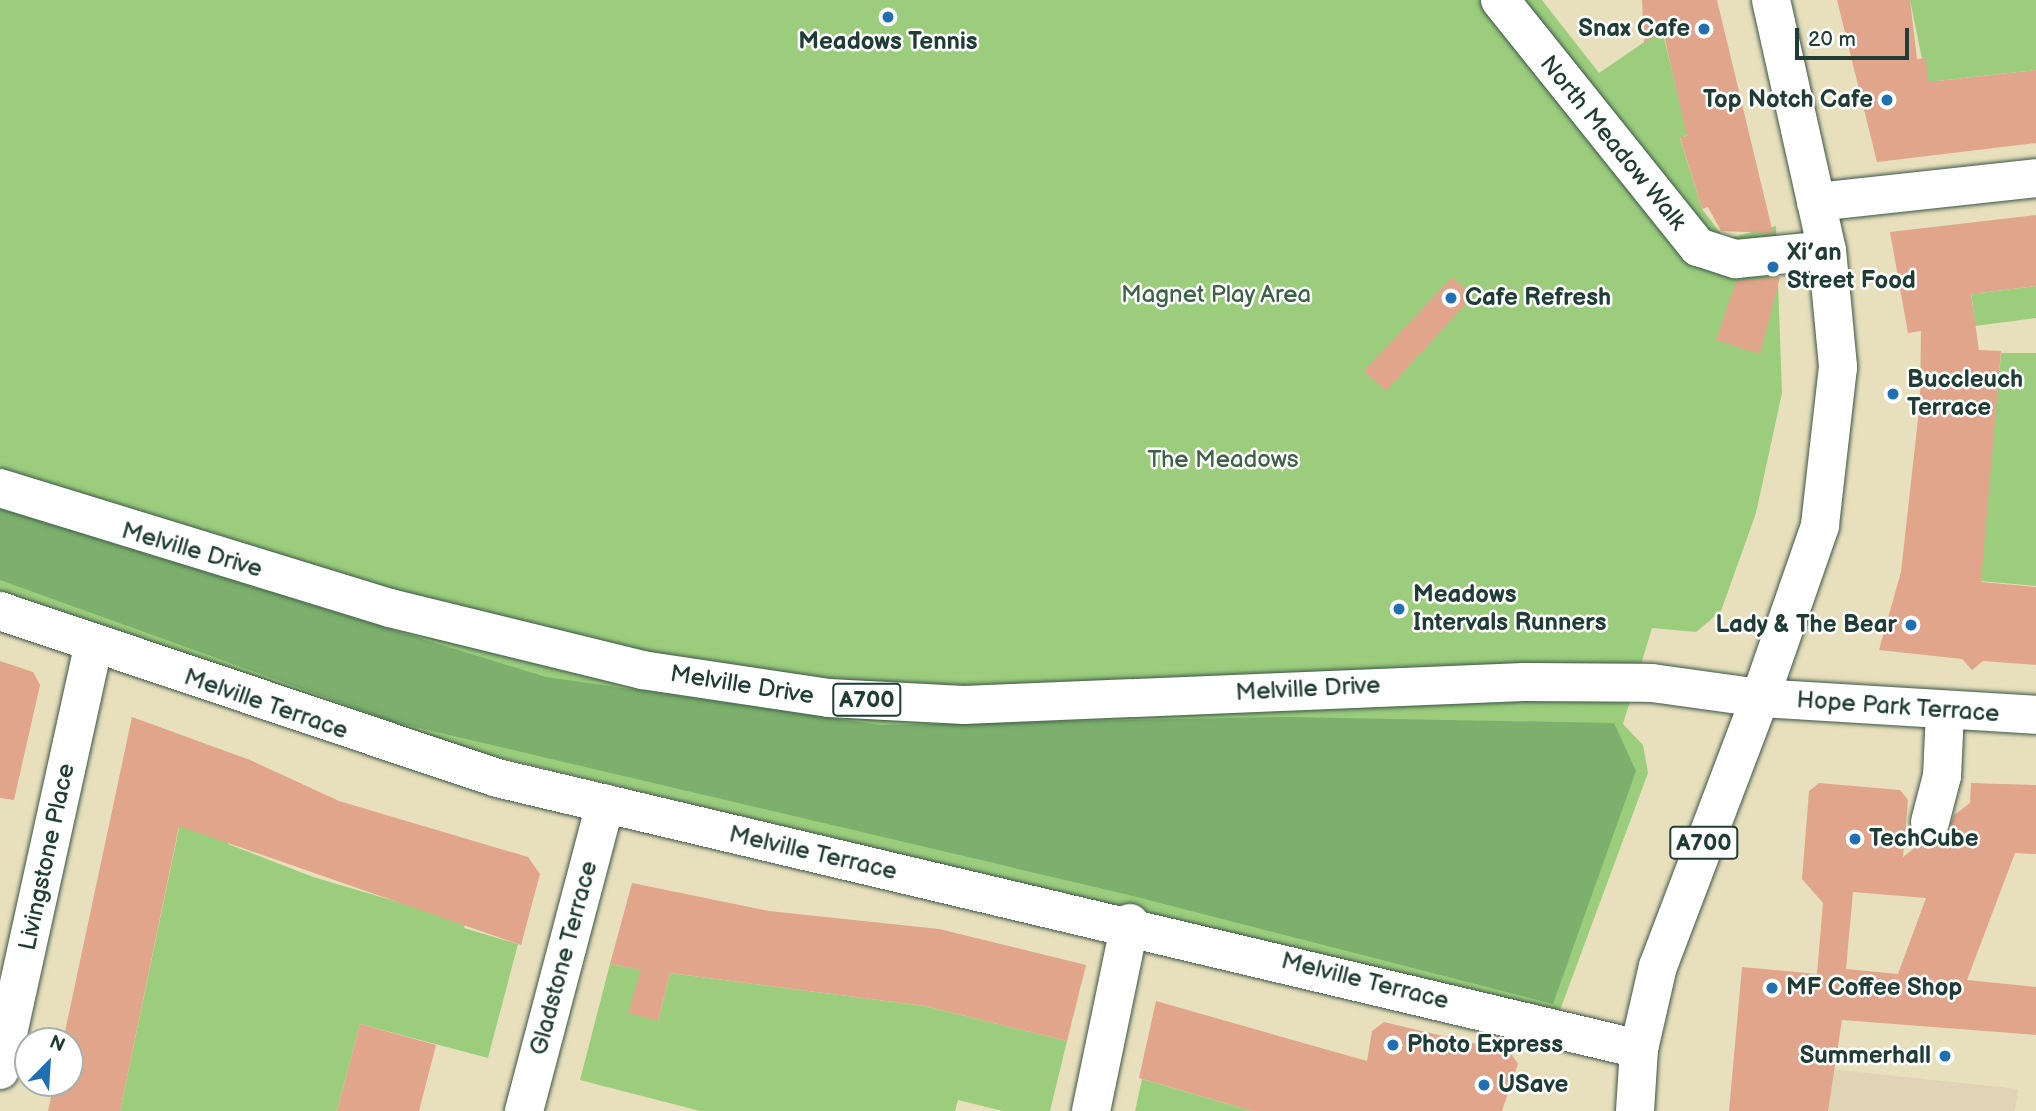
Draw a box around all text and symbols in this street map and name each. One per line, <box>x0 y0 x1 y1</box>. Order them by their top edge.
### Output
marker: Meadows Tennis <box>880 9 896 25</box>
scale bar <box>1798 14 1912 58</box>
place label: Snax Cafe <box>1578 15 1690 43</box>
marker: Snax Cafe <box>1696 21 1712 37</box>
text: 20 m <box>1808 27 1856 52</box>
place label: Meadows Tennis <box>798 28 978 56</box>
street label: North Meadow Walk <box>1533 50 1693 236</box>
place label: Top Notch Cafe <box>1703 86 1873 114</box>
marker: Top Notch Cafe <box>1879 92 1895 108</box>
place label: Xi’an Street Food <box>1787 239 1916 295</box>
marker: Xi’an Street Food <box>1765 259 1781 275</box>
park label: Magnet Play Area <box>1120 281 1312 309</box>
place label: Cafe Refresh <box>1465 284 1611 312</box>
marker: Cafe Refresh <box>1443 290 1459 306</box>
place label: Buccleuch Terrace <box>1907 366 2023 422</box>
marker: Buccleuch Terrace <box>1885 386 1901 402</box>
park label: The Meadows <box>1147 446 1299 474</box>
street label: Melville Drive <box>118 516 266 584</box>
place label: Meadows Intervals Runners <box>1413 581 1607 637</box>
marker: Meadows Intervals Runners <box>1391 601 1407 617</box>
place label: Lady & The Bear <box>1715 611 1897 639</box>
marker: Lady & The Bear <box>1903 617 1919 633</box>
street label: Melville Drive <box>668 659 816 711</box>
street label: Melville Terrace <box>180 662 352 746</box>
street label: Melville Drive <box>1235 671 1381 707</box>
road number: A700 <box>832 680 902 720</box>
street label: Hope Park Terrace <box>1795 686 2001 728</box>
street label: Livingstone Place <box>13 761 81 953</box>
street label: Melville Terrace <box>726 820 900 886</box>
road number: A700 <box>1669 824 1739 862</box>
place label: TechCube <box>1869 825 1978 853</box>
marker: TechCube <box>1847 831 1863 847</box>
street label: Gladstone Terrace <box>524 857 604 1059</box>
street label: Melville Terrace <box>1278 946 1452 1016</box>
place label: MF Coffee Shop <box>1786 974 1962 1002</box>
marker: MF Coffee Shop <box>1764 980 1780 996</box>
north arrow <box>14 1027 84 1097</box>
text: N <box>46 1031 68 1058</box>
place label: Photo Express <box>1407 1031 1563 1059</box>
marker: Photo Express <box>1385 1037 1401 1053</box>
place label: Summerhall <box>1800 1042 1931 1070</box>
marker: Summerhall <box>1937 1048 1953 1064</box>
place label: USave <box>1498 1071 1568 1099</box>
marker: USave <box>1476 1077 1492 1093</box>

